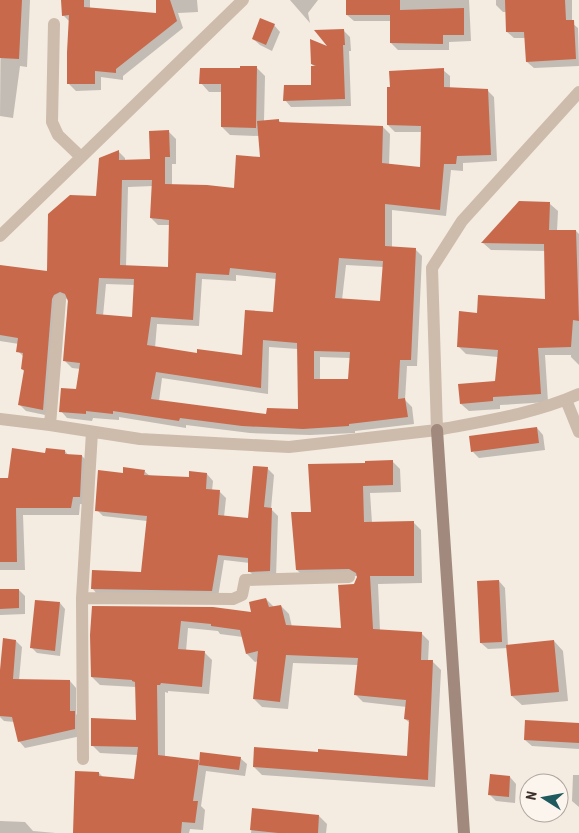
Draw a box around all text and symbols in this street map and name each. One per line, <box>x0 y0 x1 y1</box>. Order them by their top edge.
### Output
north arrow <box>519 773 569 823</box>
text: N <box>523 790 540 801</box>

